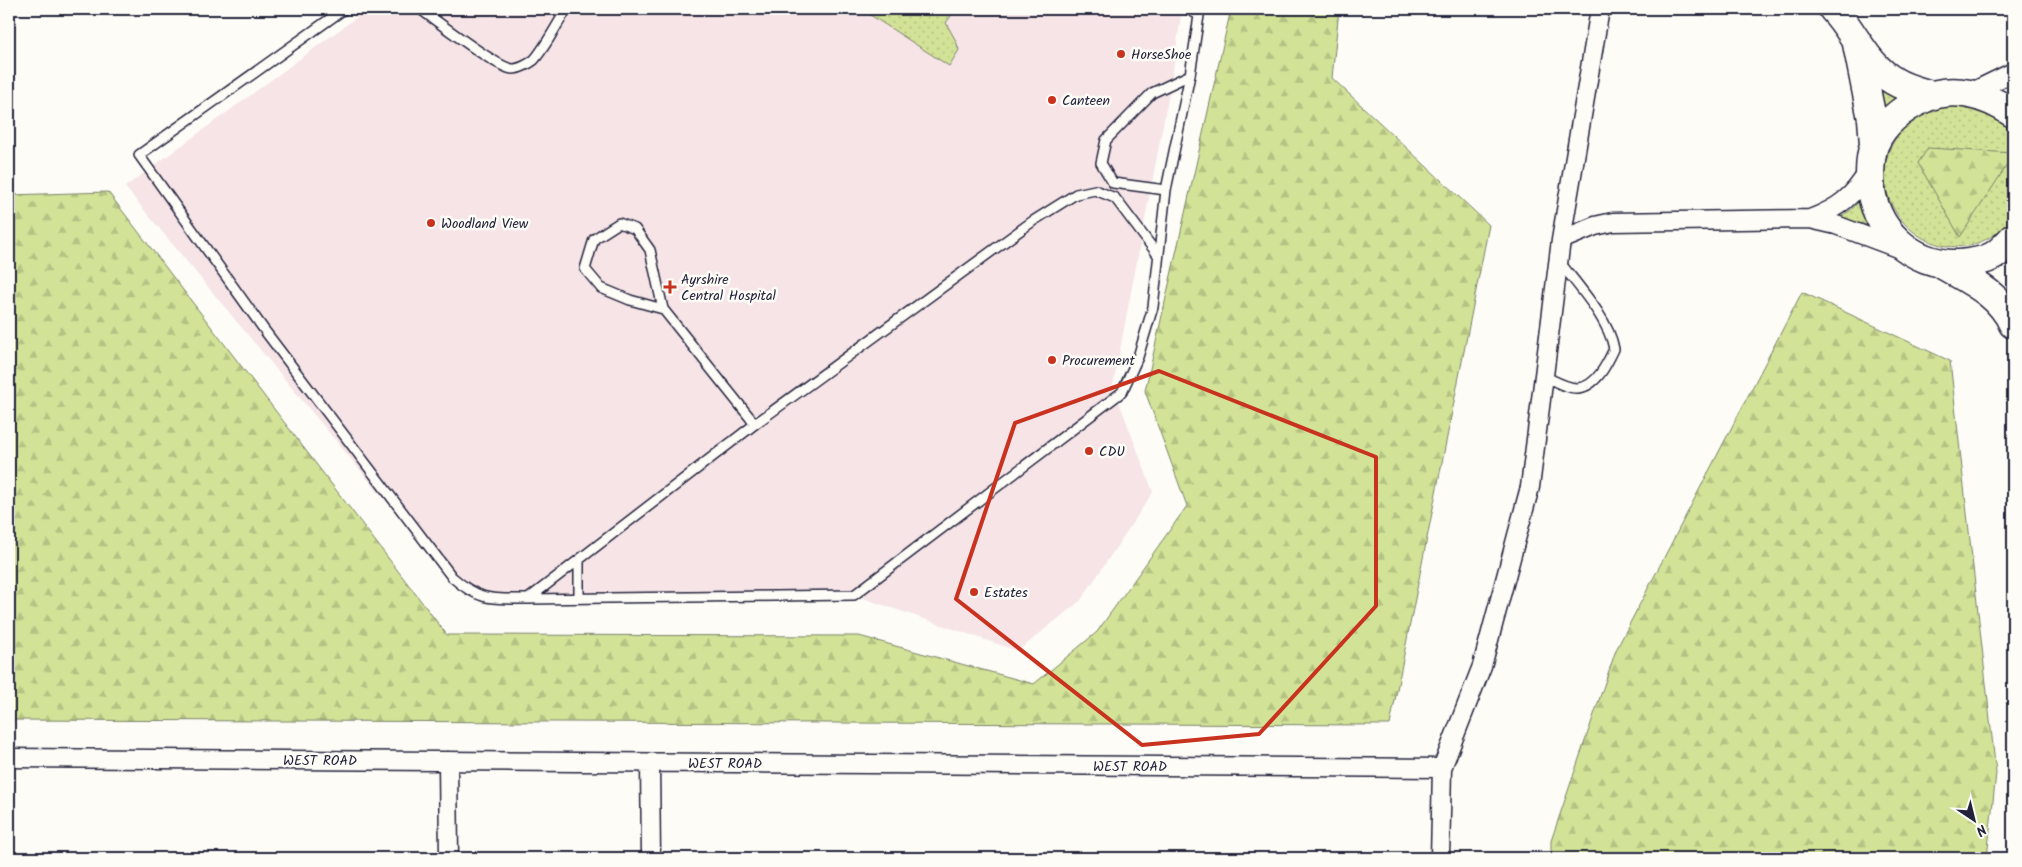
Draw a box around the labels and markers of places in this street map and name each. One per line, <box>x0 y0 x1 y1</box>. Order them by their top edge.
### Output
place label: HorseShoe <box>1131 44 1192 66</box>
marker: HorseShoe <box>1115 48 1127 60</box>
place label: Canteen <box>1062 90 1110 112</box>
marker: Canteen <box>1046 94 1058 106</box>
place label: Woodland View <box>441 213 529 235</box>
marker: Woodland View <box>425 217 437 229</box>
place label: Ayrshire Central Hospital <box>681 269 777 307</box>
marker: Ayrshire Central Hospital <box>663 280 677 294</box>
place label: Procurement <box>1062 350 1135 372</box>
marker: Procurement <box>1046 354 1058 366</box>
place label: CDU <box>1099 441 1125 463</box>
marker: CDU <box>1083 445 1095 457</box>
place label: Estates <box>984 582 1028 604</box>
marker: Estates <box>968 586 980 598</box>

